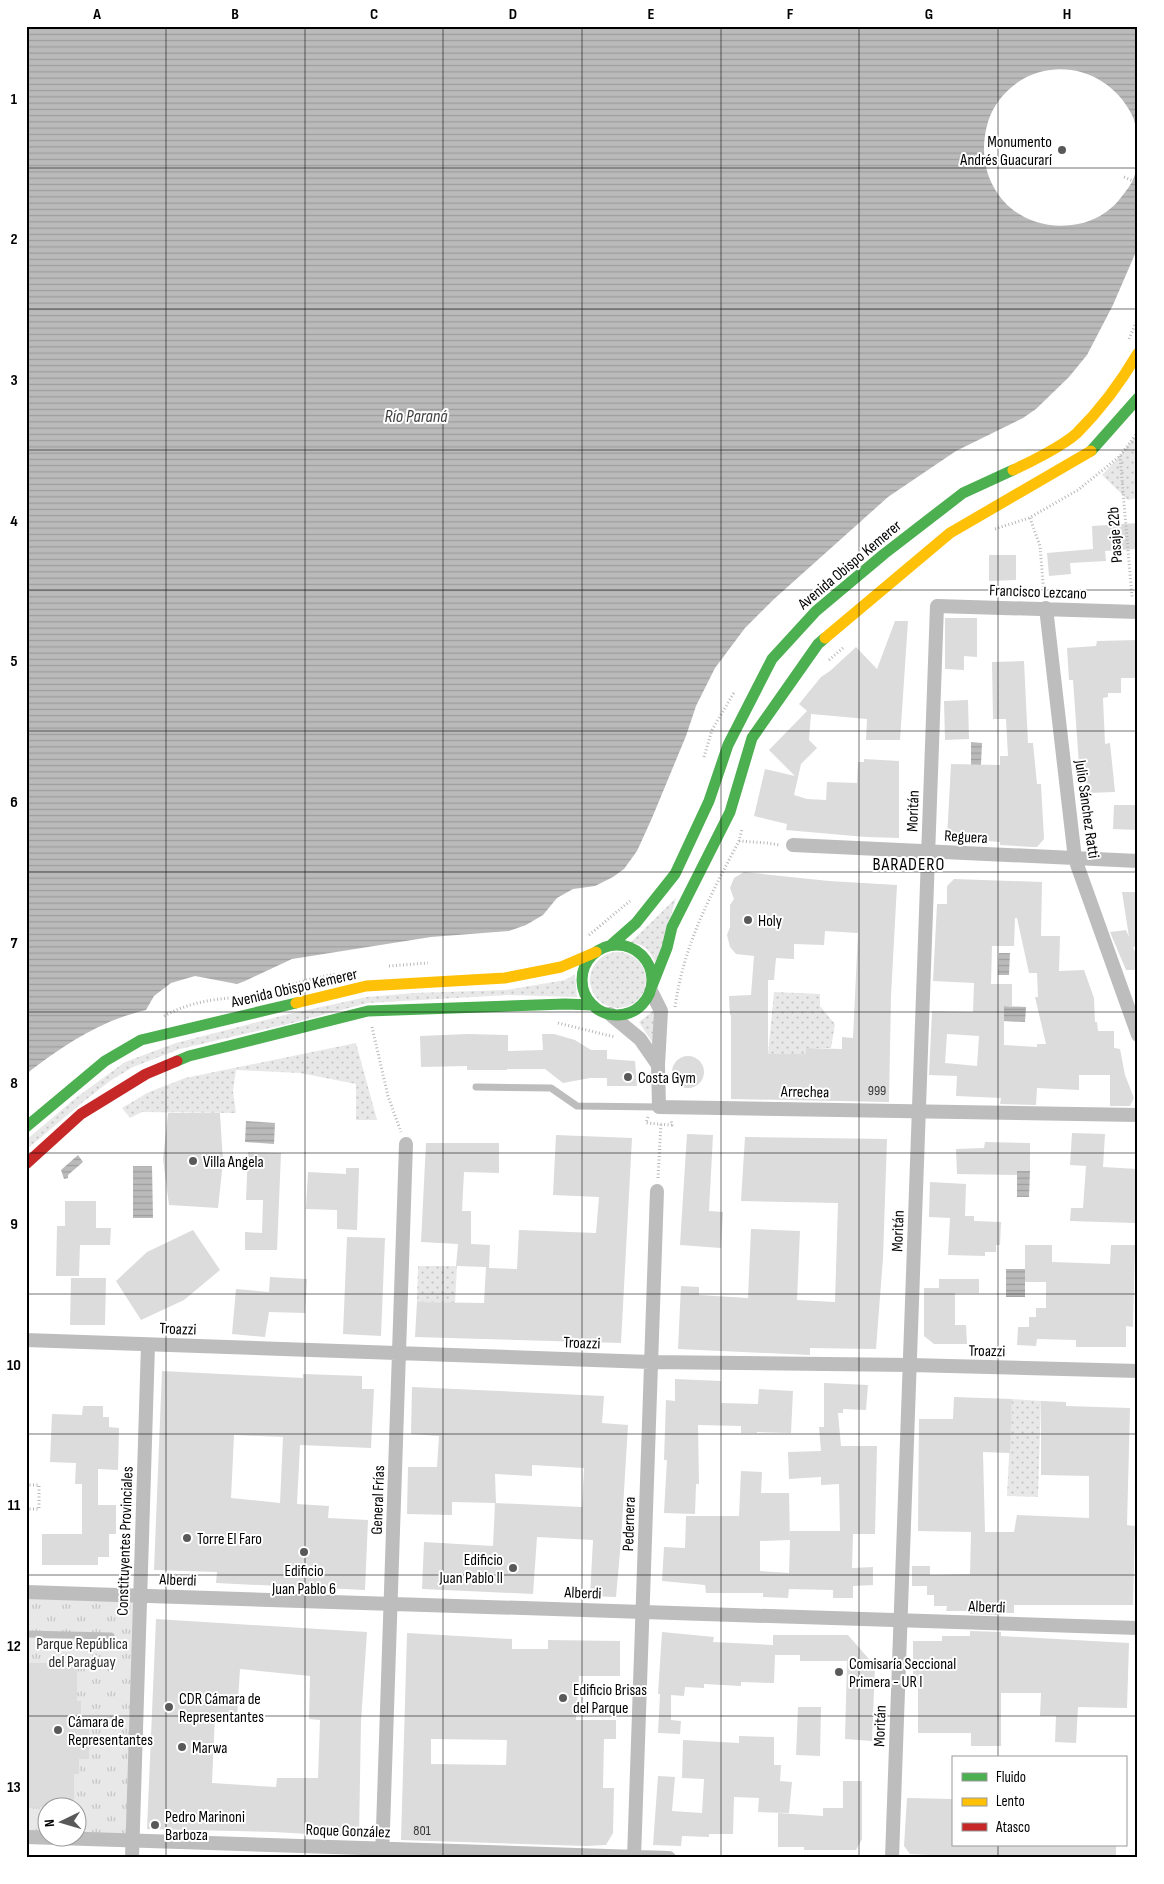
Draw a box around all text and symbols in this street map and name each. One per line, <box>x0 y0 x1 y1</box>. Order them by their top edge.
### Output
text: A <box>92 5 101 24</box>
text: B <box>231 5 239 24</box>
text: C <box>370 5 378 24</box>
text: D <box>509 5 517 24</box>
text: E <box>648 5 655 24</box>
text: F <box>787 5 794 24</box>
text: G <box>925 5 933 24</box>
text: H <box>1063 5 1071 24</box>
text: 1 <box>11 90 18 109</box>
place label: Monumento Andrés Guacurarí <box>959 133 1052 170</box>
marker: Monumento Andrés Guacurarí <box>1056 144 1068 156</box>
text: 2 <box>10 230 18 249</box>
text: 3 <box>10 371 18 390</box>
water label: Río Paraná <box>384 406 448 427</box>
street label: Pasaje 22b <box>1104 506 1127 564</box>
text: 4 <box>10 512 18 531</box>
street label: Avenida Obispo Kemerer <box>794 516 906 614</box>
street label: Francisco Lezcano <box>989 581 1087 604</box>
text: 5 <box>10 652 18 671</box>
street label: Julio Sánchez Ratti <box>1070 758 1103 860</box>
street label: Moritán <box>903 790 924 832</box>
text: 6 <box>10 793 18 812</box>
street label: Reguera <box>944 827 988 848</box>
district label: BARADERO <box>873 854 945 875</box>
place label: Holy <box>758 912 782 931</box>
marker: Holy <box>742 914 754 926</box>
text: 7 <box>11 934 18 953</box>
street label: Avenida Obispo Kemerer <box>228 965 360 1012</box>
place label: Costa Gym <box>638 1069 696 1088</box>
marker: Costa Gym <box>622 1071 634 1083</box>
text: 8 <box>10 1074 18 1093</box>
house number: 999 <box>868 1082 886 1099</box>
street label: Arrechea <box>780 1083 829 1102</box>
place label: Villa Angela <box>203 1153 264 1172</box>
marker: Villa Angela <box>187 1155 199 1167</box>
street label: Moritán <box>888 1210 909 1252</box>
text: 9 <box>10 1215 18 1234</box>
street label: Troazzi <box>159 1319 197 1340</box>
street label: Troazzi <box>563 1333 601 1354</box>
street label: Troazzi <box>968 1342 1006 1361</box>
text: 10 <box>7 1356 21 1375</box>
street label: General Frías <box>368 1465 389 1535</box>
street label: Constituyentes Provinciales <box>113 1466 138 1616</box>
text: 11 <box>8 1496 21 1515</box>
street label: Pedernera <box>619 1496 640 1552</box>
place label: Torre El Faro <box>197 1530 262 1549</box>
marker: Torre El Faro <box>181 1532 193 1544</box>
marker: Edificio Juan Pablo 6 <box>298 1546 310 1558</box>
place label: Edificio Juan Pablo II <box>439 1551 503 1588</box>
place label: Edificio Juan Pablo 6 <box>271 1562 336 1599</box>
marker: Edificio Juan Pablo II <box>507 1562 519 1574</box>
street label: Alberdi <box>158 1570 197 1591</box>
street label: Alberdi <box>563 1583 602 1604</box>
street label: Alberdi <box>967 1597 1006 1618</box>
park label: Parque República del Paraguay <box>36 1635 128 1672</box>
text: 12 <box>7 1637 21 1656</box>
place label: Comisaría Seccional Primera - UR I <box>849 1655 956 1692</box>
marker: Comisaría Seccional Primera - UR I <box>833 1666 845 1678</box>
place label: Edificio Brisas del Parque <box>573 1681 647 1718</box>
place label: CDR Cámara de Representantes <box>179 1690 264 1727</box>
marker: Edificio Brisas del Parque <box>557 1692 569 1704</box>
marker: CDR Cámara de Representantes <box>163 1701 175 1713</box>
street label: Moritán <box>870 1705 891 1747</box>
place label: Cámara de Representantes <box>68 1713 153 1750</box>
marker: Cámara de Representantes <box>52 1724 64 1736</box>
place label: Marwa <box>192 1739 227 1758</box>
marker: Marwa <box>176 1741 188 1753</box>
legend <box>952 1756 1126 1846</box>
text: Fluido <box>996 1768 1026 1787</box>
text: 13 <box>7 1778 21 1797</box>
text: Lento <box>996 1792 1025 1811</box>
north arrow <box>38 1796 88 1846</box>
place label: Pedro Marinoni Barboza <box>165 1808 245 1845</box>
text: Atasco <box>995 1818 1030 1837</box>
text: N <box>41 1819 58 1828</box>
marker: Pedro Marinoni Barboza <box>149 1819 161 1831</box>
street label: Roque González <box>305 1821 391 1842</box>
house number: 801 <box>413 1822 431 1839</box>

